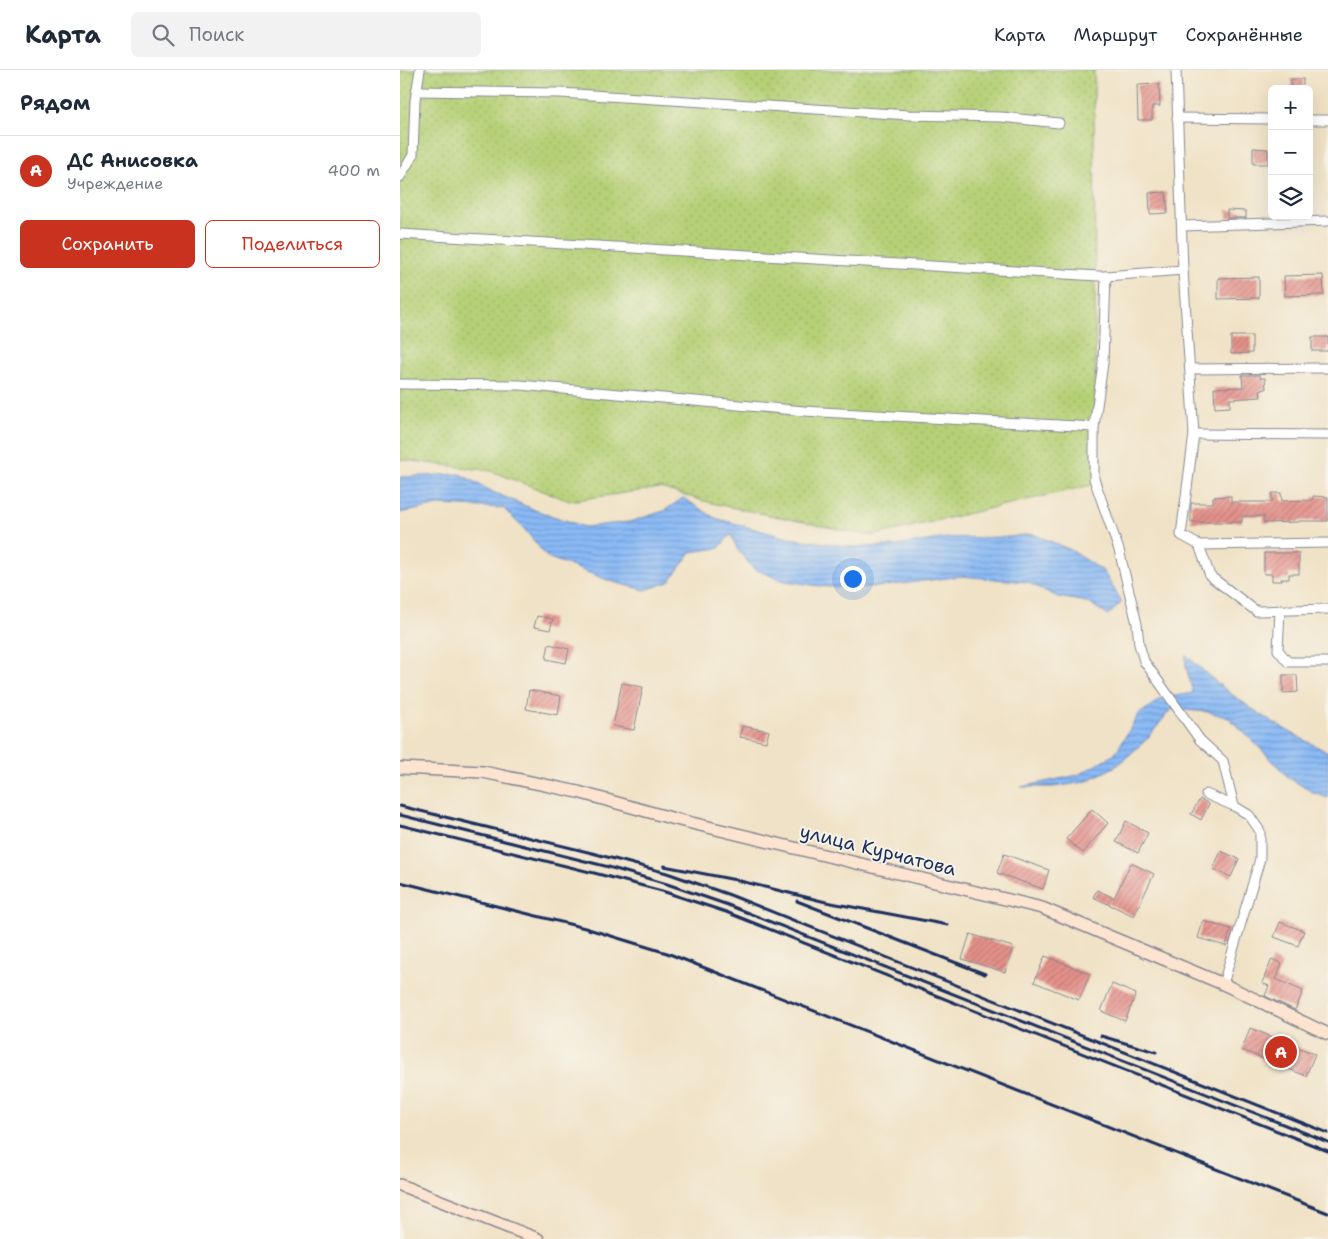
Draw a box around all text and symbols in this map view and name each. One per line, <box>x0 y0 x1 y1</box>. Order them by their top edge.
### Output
search box <box>131 12 481 57</box>
text: Карта <box>25 19 101 51</box>
icon: search <box>149 21 177 49</box>
text: Поиск <box>189 22 244 47</box>
text: Карта <box>994 23 1045 47</box>
text: Маршрут <box>1073 23 1157 47</box>
text: Сохранённые <box>1185 23 1303 47</box>
map controls <box>1268 85 1313 220</box>
button: + <box>1268 85 1313 130</box>
text: Рядом <box>20 89 90 117</box>
button: − <box>1268 130 1313 175</box>
text: ДС Анисовка <box>67 148 198 173</box>
text: A <box>30 160 42 181</box>
text: 400 m <box>327 160 380 181</box>
text: Учреждение <box>67 173 163 194</box>
button: layers <box>1268 175 1313 220</box>
button: Сохранить <box>20 220 195 268</box>
button: Поделиться <box>205 220 380 268</box>
your location <box>840 566 866 592</box>
street label: улица Курчатова <box>797 818 959 882</box>
pin: A <box>1265 1033 1297 1071</box>

